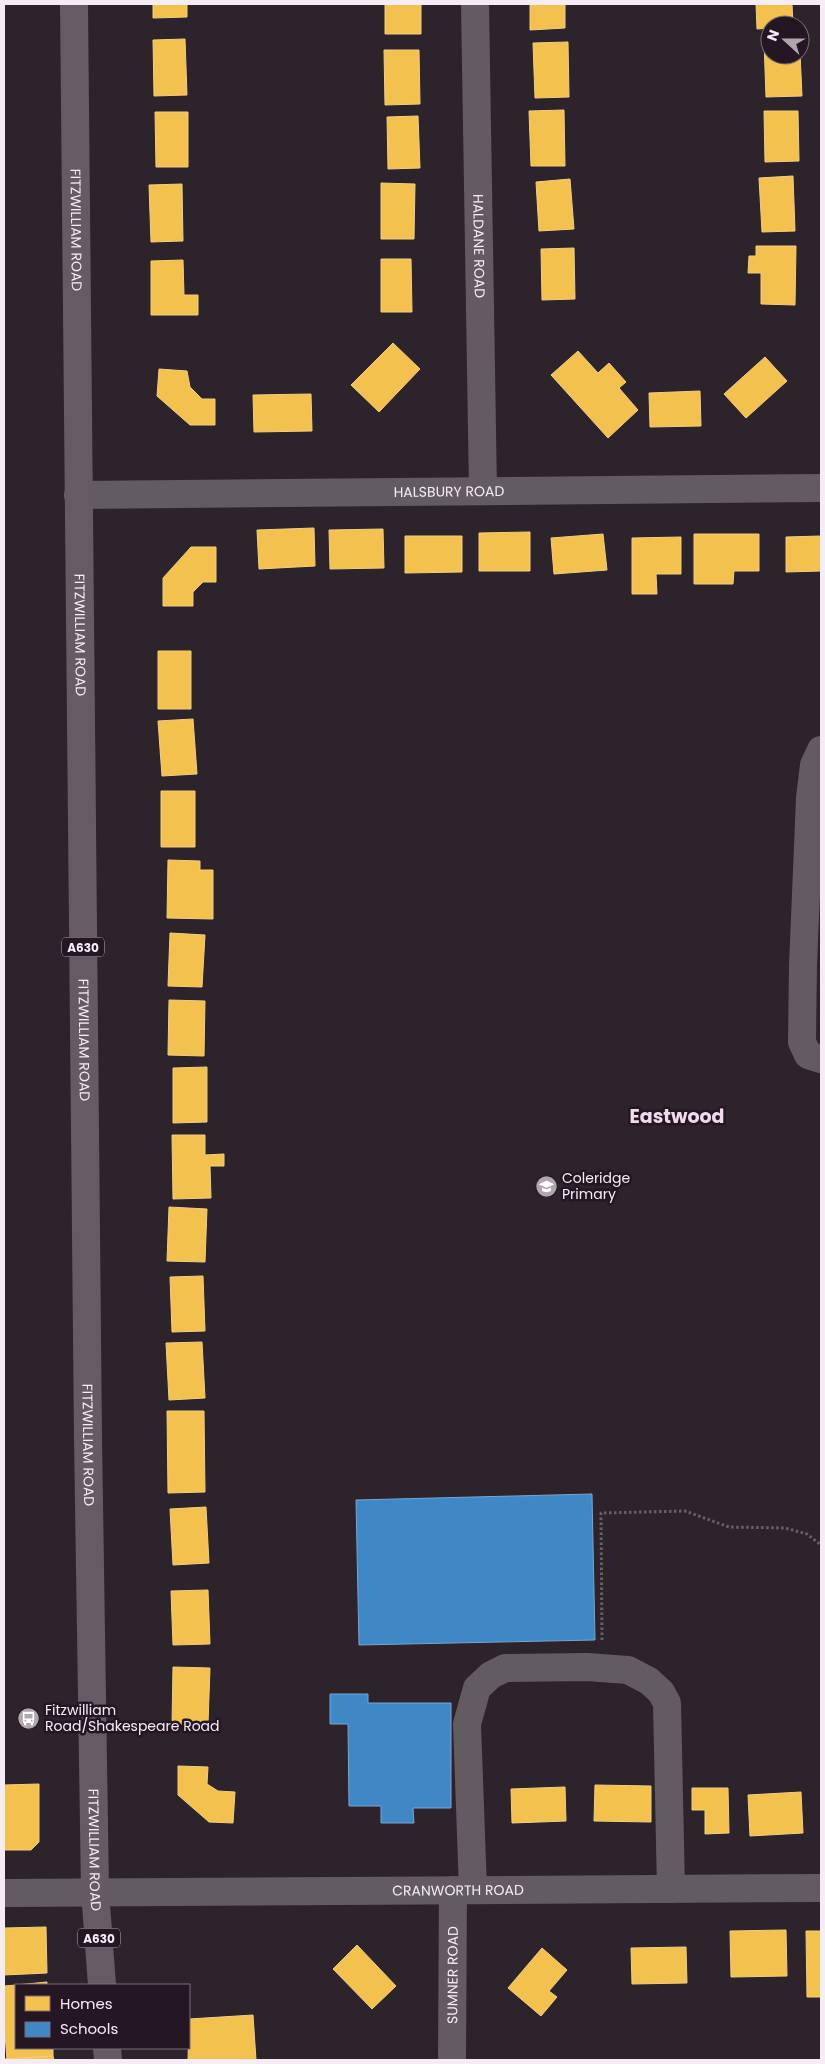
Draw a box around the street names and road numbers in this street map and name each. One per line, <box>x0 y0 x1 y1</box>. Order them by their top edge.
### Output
street label: FITZWILLIAM ROAD <box>66 169 87 291</box>
street label: HALDANE ROAD <box>468 194 490 298</box>
street label: HALSBURY ROAD <box>393 481 505 502</box>
street label: FITZWILLIAM ROAD <box>70 574 91 696</box>
road number: A630 <box>62 938 104 956</box>
street label: FITZWILLIAM ROAD <box>74 979 95 1101</box>
street label: FITZWILLIAM ROAD <box>77 1384 99 1506</box>
street label: FITZWILLIAM ROAD <box>83 1788 106 1912</box>
street label: CRANWORTH ROAD <box>392 1880 524 1901</box>
street label: SUMNER ROAD <box>442 1926 463 2024</box>
road number: A630 <box>78 1929 120 1948</box>

